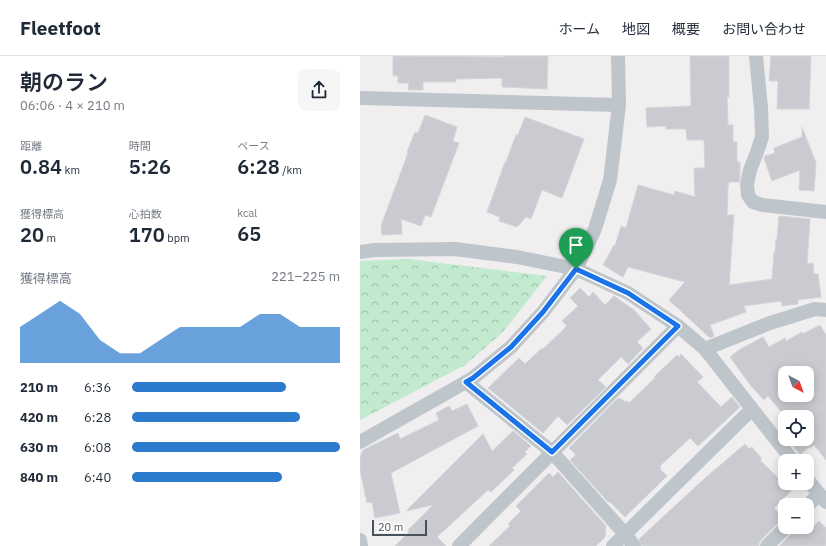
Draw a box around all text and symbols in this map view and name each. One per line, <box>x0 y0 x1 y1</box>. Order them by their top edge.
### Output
text: Fleetfoot <box>20 16 101 40</box>
text: ホーム <box>558 20 600 38</box>
text: 地図 <box>622 20 650 38</box>
text: 概要 <box>672 20 700 38</box>
text: お問い合わせ <box>722 20 806 38</box>
text: 朝のラン <box>20 67 108 96</box>
button: share <box>298 69 340 111</box>
text: 06:06 · 4 × 210 m <box>20 97 125 114</box>
text: 距離 <box>20 139 42 153</box>
text: 時間 <box>129 139 151 153</box>
text: ペース <box>237 139 270 153</box>
text: 0.84 <box>20 153 62 180</box>
text: 5:26 <box>129 153 171 180</box>
text: 6:28 <box>237 153 280 180</box>
text: km <box>62 163 80 177</box>
text: /km <box>280 163 302 177</box>
text: kcal <box>237 206 257 220</box>
text: 獲得標高 <box>20 207 64 221</box>
text: 心拍数 <box>129 207 162 221</box>
text: 65 <box>237 220 261 247</box>
text: 20 <box>20 221 44 248</box>
text: 170 <box>129 221 165 248</box>
pin <box>559 228 593 269</box>
text: m <box>44 231 56 245</box>
text: bpm <box>165 231 190 245</box>
icon: arrive <box>565 234 587 256</box>
text: 221–225 m <box>271 268 340 285</box>
text: 獲得標高 <box>20 270 72 287</box>
north arrow <box>778 366 814 402</box>
map controls <box>778 366 814 534</box>
text: 210 m <box>20 379 58 396</box>
text: 6:36 <box>84 379 111 396</box>
text: 420 m <box>20 409 58 426</box>
text: 6:28 <box>84 409 111 426</box>
button: locate <box>778 410 814 446</box>
text: 630 m <box>20 439 58 456</box>
text: 6:08 <box>84 439 111 456</box>
button: + <box>778 454 814 490</box>
text: 840 m <box>20 469 58 486</box>
text: 6:40 <box>84 469 111 486</box>
button: − <box>778 498 814 534</box>
scale bar <box>372 518 427 537</box>
text: 20 m <box>378 520 403 534</box>

